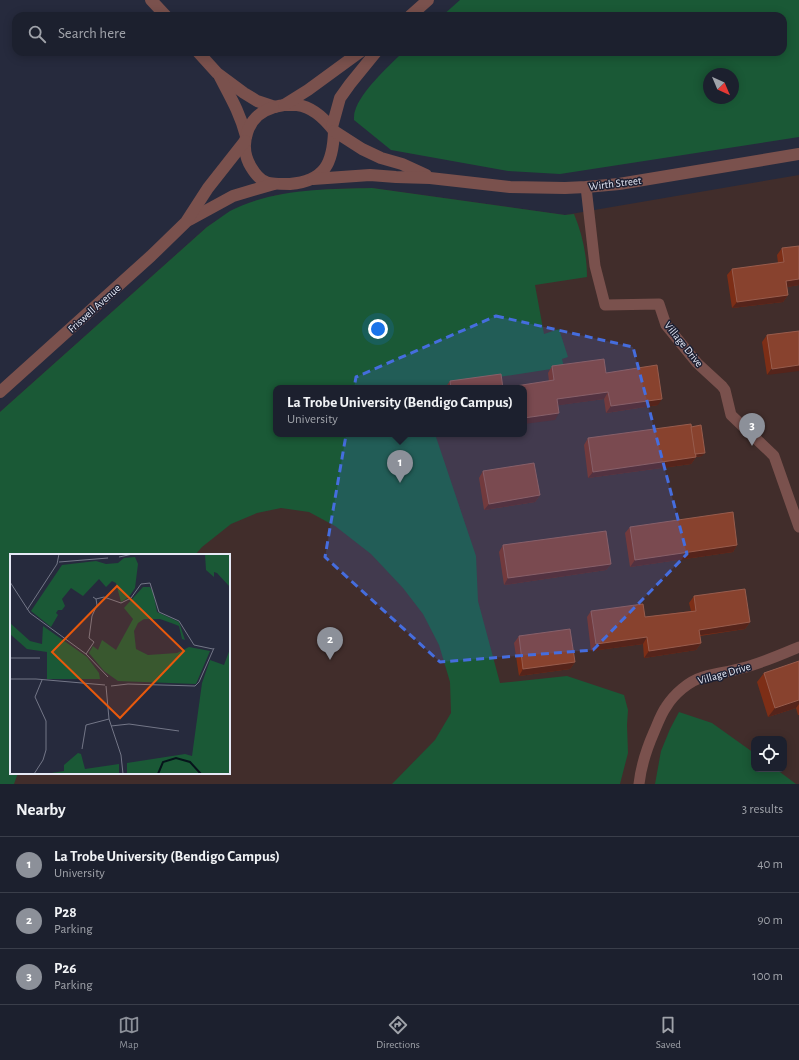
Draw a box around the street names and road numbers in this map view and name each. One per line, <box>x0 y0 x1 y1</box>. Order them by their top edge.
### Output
street label: Wirth Street <box>588 175 643 192</box>
street label: Friswell Avenue <box>66 282 123 335</box>
street label: Village Drive <box>662 320 705 369</box>
street label: Village Drive <box>696 661 752 686</box>

